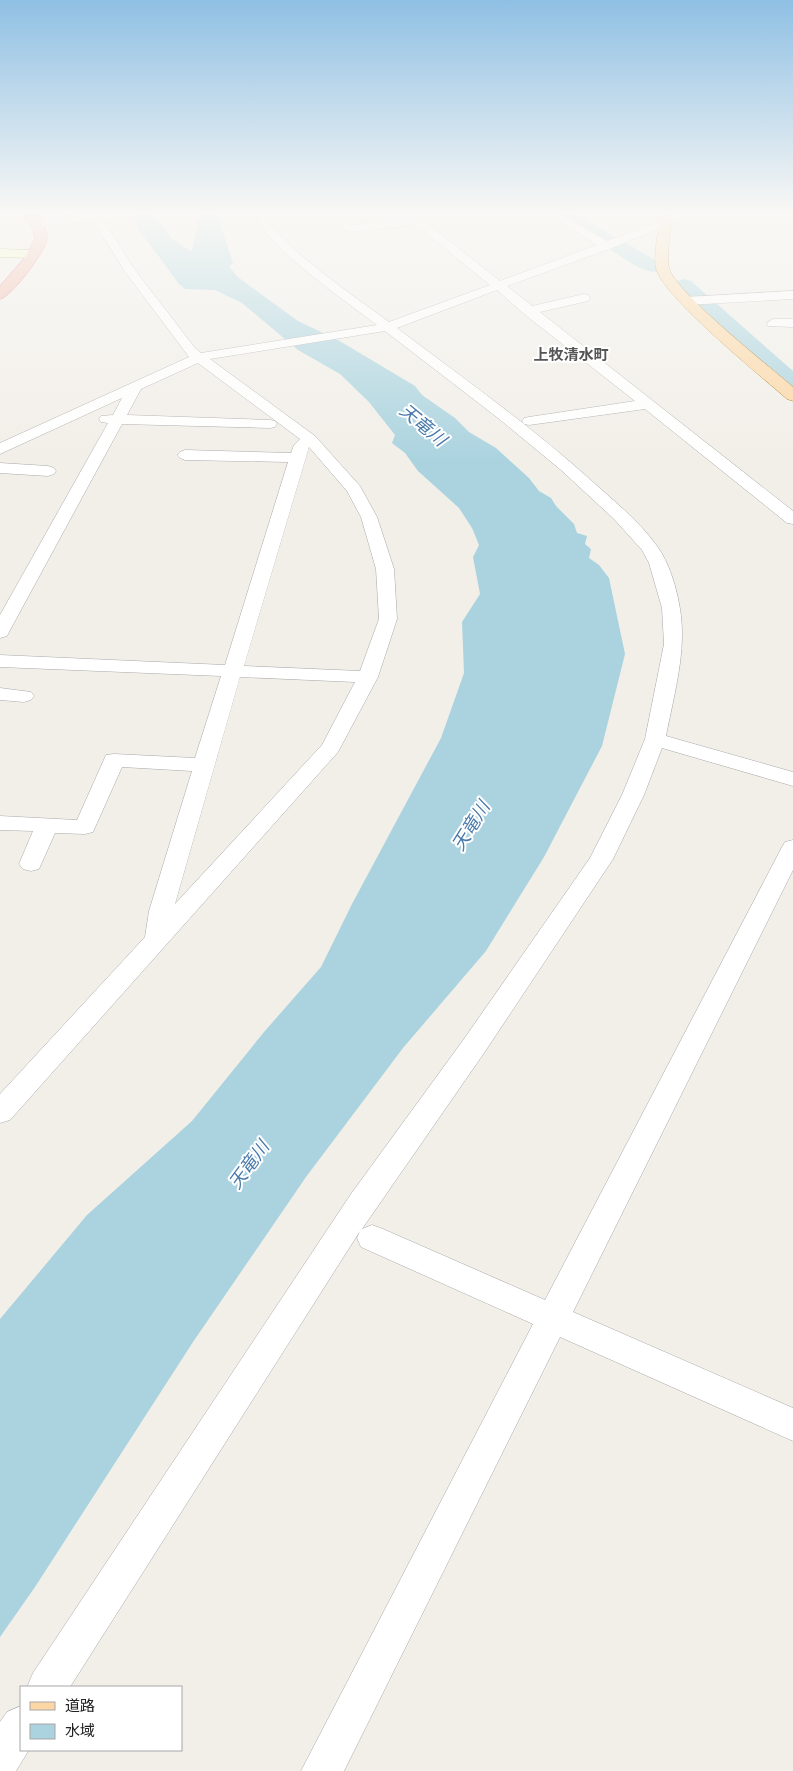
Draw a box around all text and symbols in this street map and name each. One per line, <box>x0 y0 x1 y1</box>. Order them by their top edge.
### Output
district label: 上牧清水町 <box>533 346 609 364</box>
water label: 天竜川 <box>395 399 452 452</box>
water label: 天竜川 <box>447 796 496 855</box>
water label: 天竜川 <box>224 1135 275 1193</box>
legend <box>20 1686 182 1751</box>
text: 道路 <box>65 1697 95 1715</box>
text: 水域 <box>65 1722 95 1740</box>

